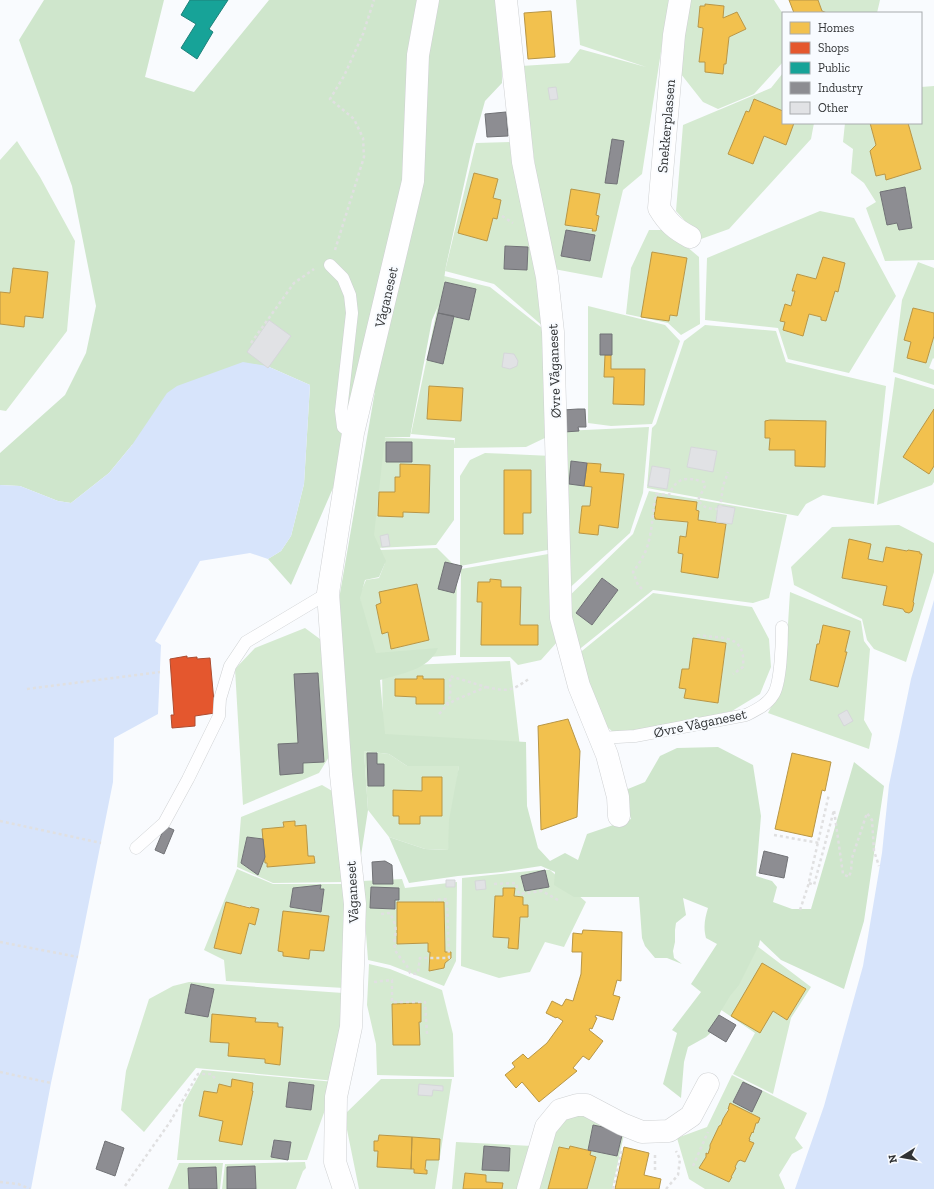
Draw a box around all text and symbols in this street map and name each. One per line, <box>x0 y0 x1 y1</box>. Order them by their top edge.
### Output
legend <box>782 12 922 124</box>
text: Homes <box>818 21 854 35</box>
text: Shops <box>818 41 849 55</box>
text: Public <box>818 61 851 75</box>
street label: Snekkerplassen <box>654 79 679 174</box>
text: Industry <box>818 81 864 95</box>
text: Other <box>818 101 849 115</box>
street label: Våganeset <box>371 264 402 330</box>
street label: Øvre Våganeset <box>544 323 565 418</box>
street label: Øvre Våganeset <box>652 705 749 742</box>
street label: Våganeset <box>342 860 363 924</box>
north arrow <box>882 1137 922 1177</box>
text: N <box>885 1153 900 1164</box>

